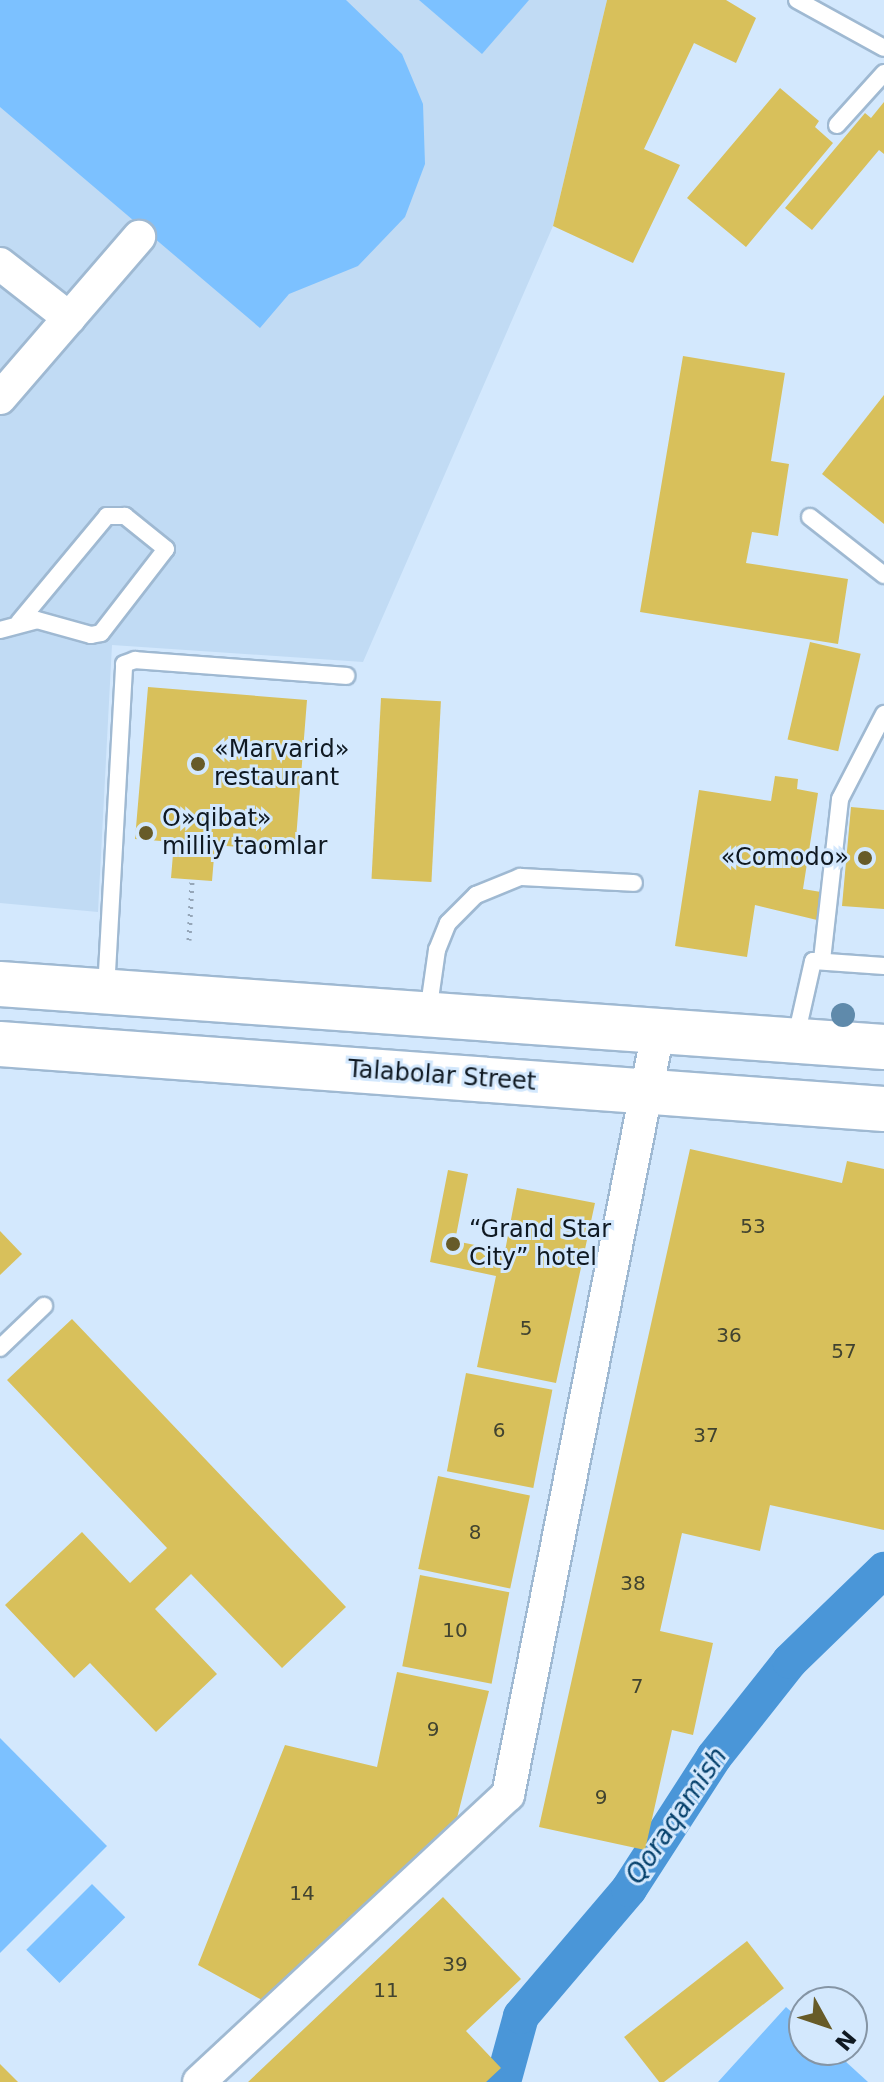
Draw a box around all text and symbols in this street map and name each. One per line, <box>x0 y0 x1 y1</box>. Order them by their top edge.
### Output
place label: «Marvarid» restaurant <box>214 736 349 792</box>
marker: «Marvarid» restaurant <box>189 755 207 773</box>
place label: O»qibat» milliy taomlar <box>162 805 327 861</box>
marker: O»qibat» milliy taomlar <box>137 824 155 842</box>
place label: «Comodo» <box>721 844 849 872</box>
marker: «Comodo» <box>856 849 874 867</box>
street label: Talabolar Street <box>347 1055 537 1097</box>
house number: 53 <box>740 1214 766 1238</box>
place label: “Grand Star City” hotel <box>469 1216 611 1272</box>
marker: “Grand Star City” hotel <box>444 1235 462 1253</box>
house number: 5 <box>520 1316 532 1340</box>
house number: 36 <box>716 1323 742 1347</box>
house number: 57 <box>831 1339 857 1363</box>
house number: 6 <box>493 1418 505 1442</box>
house number: 37 <box>693 1423 719 1447</box>
house number: 8 <box>469 1520 481 1544</box>
house number: 38 <box>620 1571 646 1595</box>
house number: 10 <box>442 1618 468 1642</box>
house number: 7 <box>631 1674 643 1698</box>
house number: 9 <box>427 1717 439 1741</box>
water label: Qoraqamish <box>620 1742 734 1890</box>
house number: 9 <box>595 1785 607 1809</box>
house number: 14 <box>289 1881 315 1905</box>
house number: 39 <box>442 1952 468 1976</box>
house number: 11 <box>373 1978 399 2002</box>
north arrow <box>788 1986 868 2066</box>
text: N <box>830 2025 861 2056</box>

